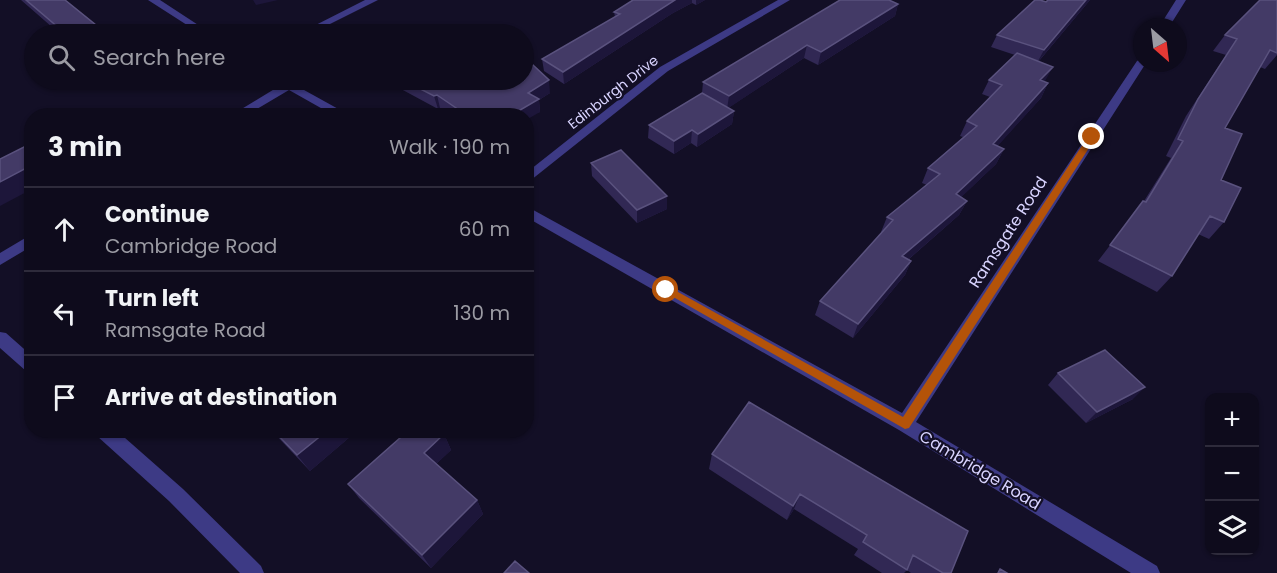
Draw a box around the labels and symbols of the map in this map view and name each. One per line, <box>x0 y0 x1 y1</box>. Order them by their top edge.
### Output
north arrow <box>1133 18 1187 72</box>
street label: Edinburgh Drive <box>564 50 663 134</box>
route end <box>1078 123 1104 149</box>
street label: Ramsgate Road <box>963 172 1053 292</box>
route start <box>652 276 678 302</box>
street label: Cambridge Road <box>915 425 1045 515</box>

